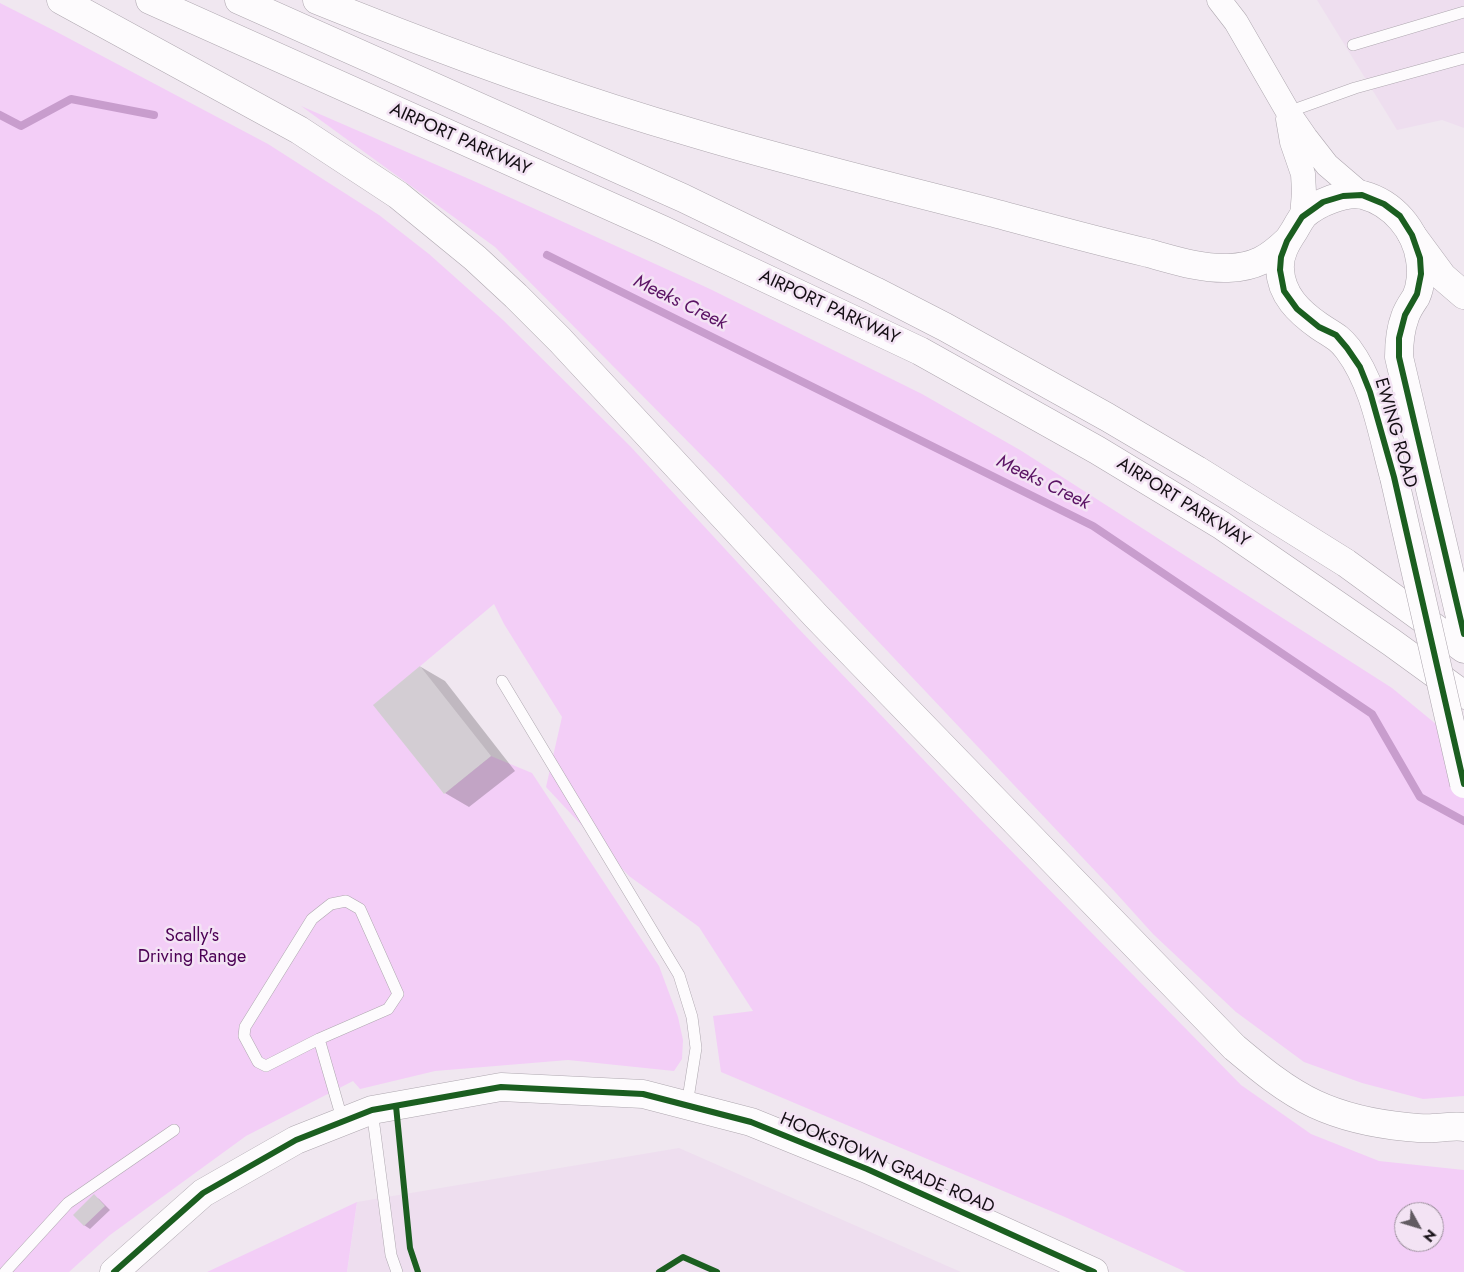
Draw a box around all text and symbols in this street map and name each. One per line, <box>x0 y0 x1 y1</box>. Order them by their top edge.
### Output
street label: AIRPORT PARKWAY <box>386 99 534 181</box>
street label: AIRPORT PARKWAY <box>755 266 903 350</box>
water label: Meeks Creek <box>630 271 730 335</box>
street label: EWING ROAD <box>1369 376 1421 490</box>
water label: Meeks Creek <box>993 451 1093 515</box>
street label: AIRPORT PARKWAY <box>1113 453 1253 553</box>
park label: Scally's Driving Range <box>138 926 246 969</box>
street label: HOOKSTOWN GRADE ROAD <box>776 1109 998 1219</box>
north arrow <box>1394 1202 1444 1252</box>
text: N <box>1419 1225 1441 1246</box>

